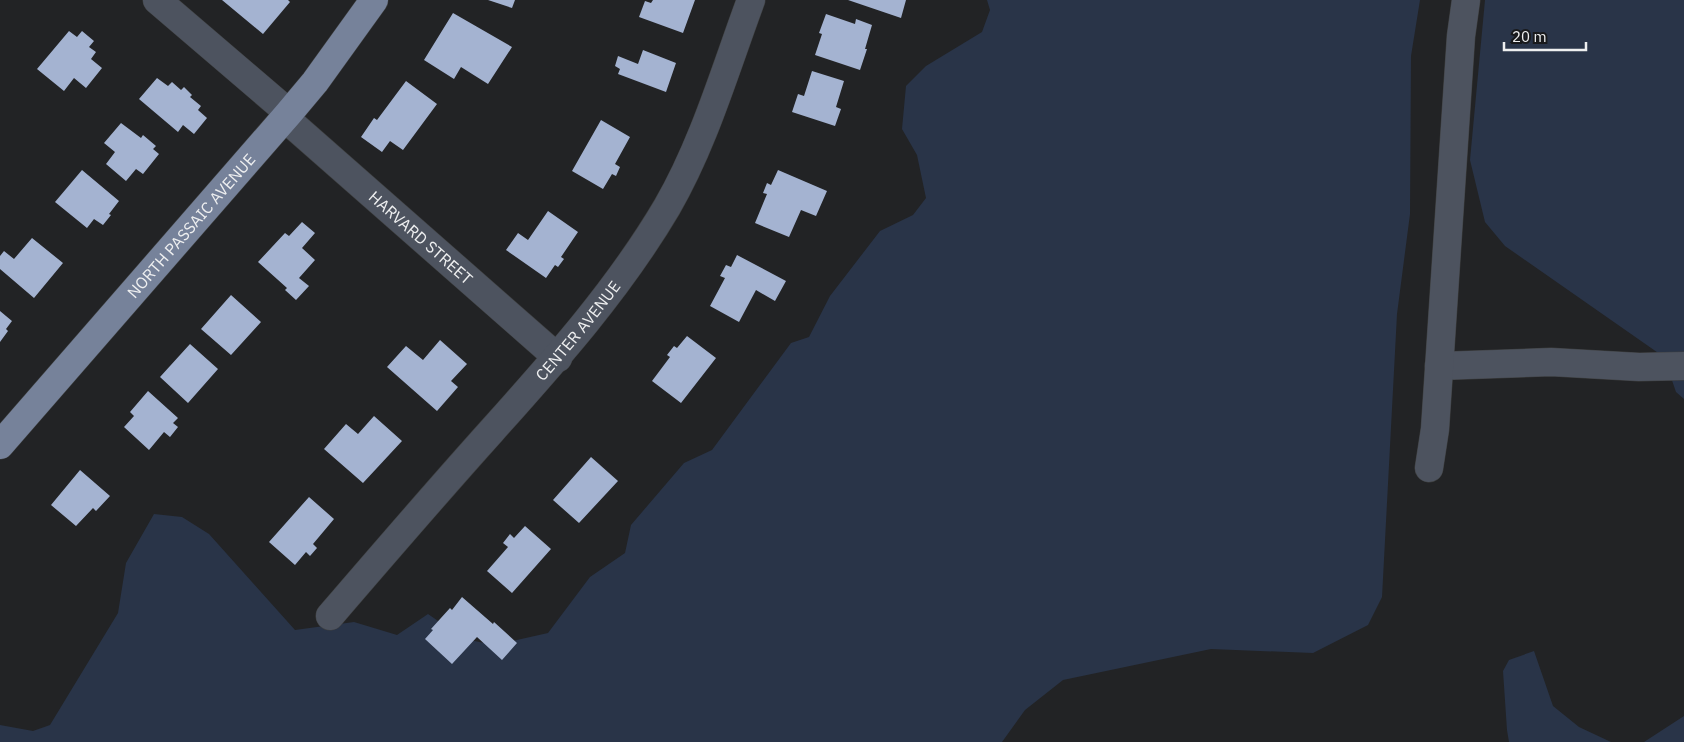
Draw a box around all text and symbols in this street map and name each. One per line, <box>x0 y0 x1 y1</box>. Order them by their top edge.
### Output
scale bar <box>1504 20 1586 52</box>
text: 20 m <box>1512 27 1547 46</box>
street label: NORTH PASSAIC AVENUE <box>123 149 259 302</box>
street label: HARVARD STREET <box>365 186 477 289</box>
street label: CENTER AVENUE <box>531 277 624 385</box>

